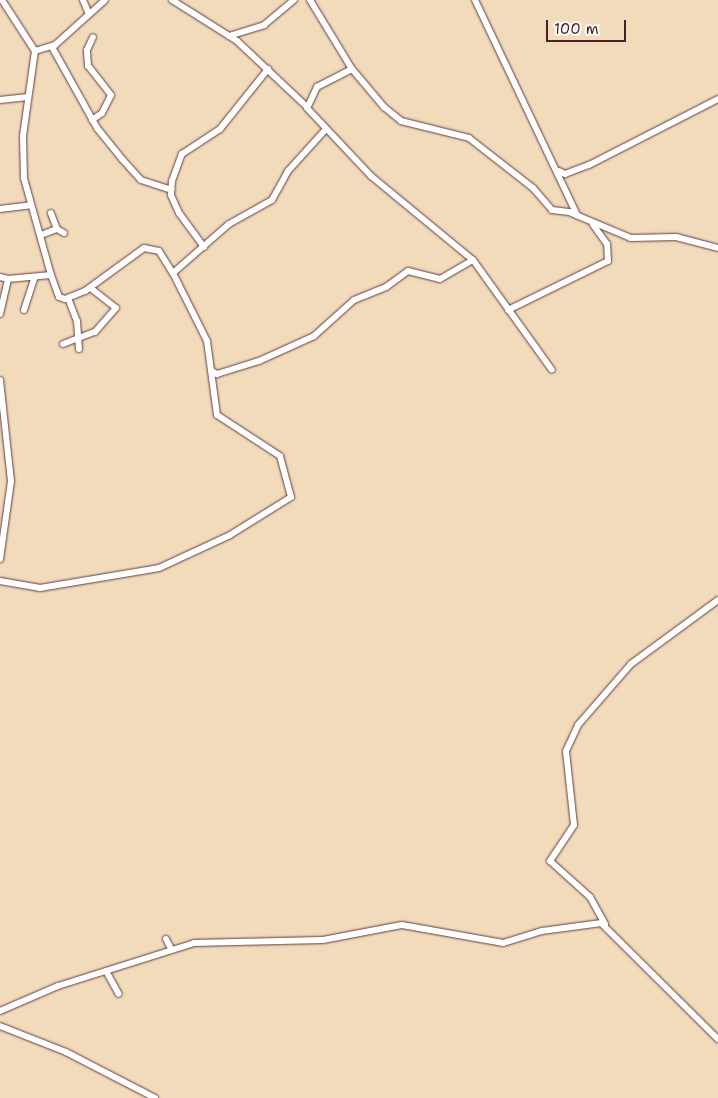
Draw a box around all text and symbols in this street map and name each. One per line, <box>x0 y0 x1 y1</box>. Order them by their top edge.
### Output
scale bar <box>548 10 628 42</box>
text: 100 m <box>554 19 599 39</box>

